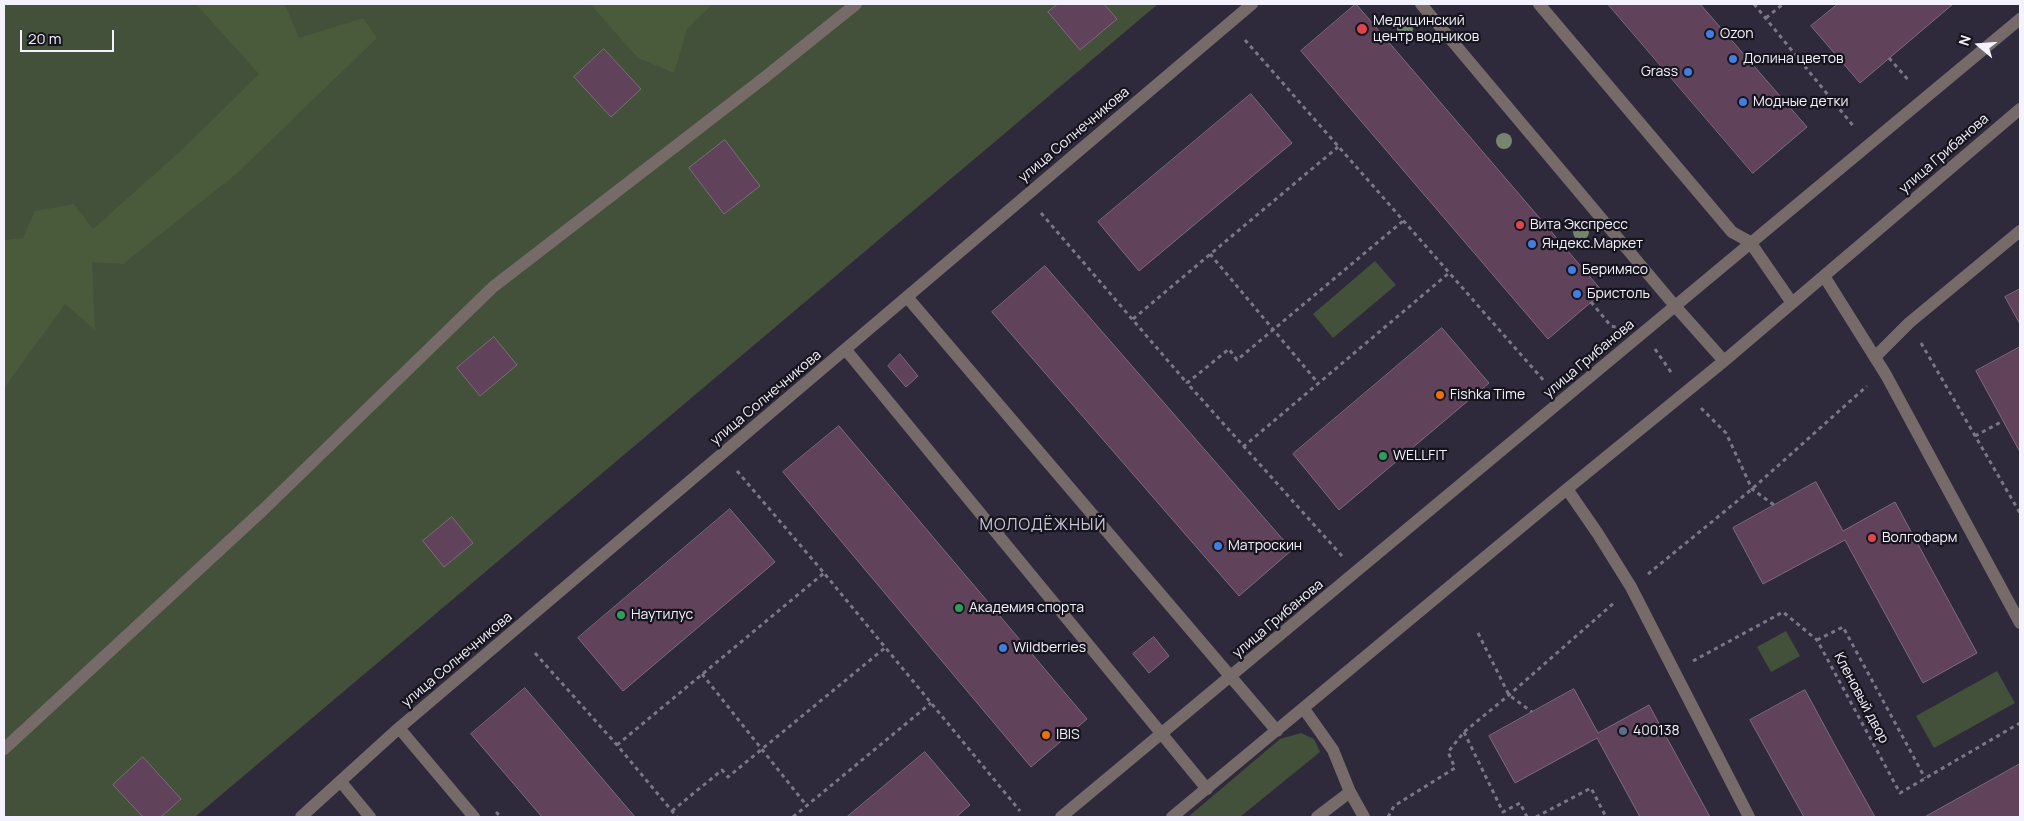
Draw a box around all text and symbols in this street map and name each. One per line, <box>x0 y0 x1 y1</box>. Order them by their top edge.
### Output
place label: Медицинский центр водников <box>1373 13 1479 46</box>
scale bar <box>22 20 116 52</box>
north arrow <box>1954 20 2004 70</box>
marker: Медицинский центр водников <box>1355 22 1369 36</box>
place label: Ozon <box>1720 26 1754 42</box>
text: 20 m <box>28 28 61 49</box>
marker: Ozon <box>1704 28 1716 40</box>
text: N <box>1954 32 1975 48</box>
place label: Долина цветов <box>1743 51 1843 67</box>
marker: Долина цветов <box>1727 53 1739 65</box>
place label: Grass <box>1641 64 1678 80</box>
marker: Grass <box>1682 66 1694 78</box>
street label: улица Солнечникова <box>1015 84 1133 186</box>
place label: Модные детки <box>1753 94 1849 110</box>
marker: Модные детки <box>1737 96 1749 108</box>
street label: улица Грибанова <box>1896 111 1992 197</box>
place label: Вита Экспресс <box>1530 217 1628 233</box>
marker: Вита Экспресс <box>1514 219 1526 231</box>
place label: Яндекс.Маркет <box>1542 236 1643 252</box>
marker: Яндекс.Маркет <box>1526 238 1538 250</box>
place label: Беримясо <box>1582 262 1648 278</box>
marker: Беримясо <box>1566 264 1578 276</box>
place label: Бристоль <box>1587 286 1650 302</box>
marker: Бристоль <box>1571 288 1583 300</box>
street label: улица Грибанова <box>1540 316 1638 402</box>
street label: улица Солнечникова <box>707 347 825 449</box>
place label: Fishka Time <box>1450 387 1525 403</box>
marker: Fishka Time <box>1434 389 1446 401</box>
place label: WELLFIT <box>1393 448 1447 464</box>
marker: WELLFIT <box>1377 450 1389 462</box>
district label: МОЛОДЁЖНЫЙ <box>978 516 1108 536</box>
place label: Волгофарм <box>1882 530 1957 546</box>
marker: Волгофарм <box>1866 532 1878 544</box>
place label: Матроскин <box>1228 538 1302 554</box>
marker: Матроскин <box>1212 540 1224 552</box>
street label: улица Грибанова <box>1229 576 1327 662</box>
place label: Академия спорта <box>969 600 1084 616</box>
marker: Академия спорта <box>953 602 965 614</box>
place label: Наутилус <box>631 607 693 623</box>
street label: улица Солнечникова <box>398 609 516 711</box>
marker: Наутилус <box>615 609 627 621</box>
place label: Wildberries <box>1013 640 1086 656</box>
marker: Wildberries <box>997 642 1009 654</box>
street label: Кленовый двор <box>1830 650 1892 746</box>
place label: 400138 <box>1633 723 1680 739</box>
marker: 400138 <box>1617 725 1629 737</box>
place label: IBIS <box>1056 727 1080 743</box>
marker: IBIS <box>1040 729 1052 741</box>

